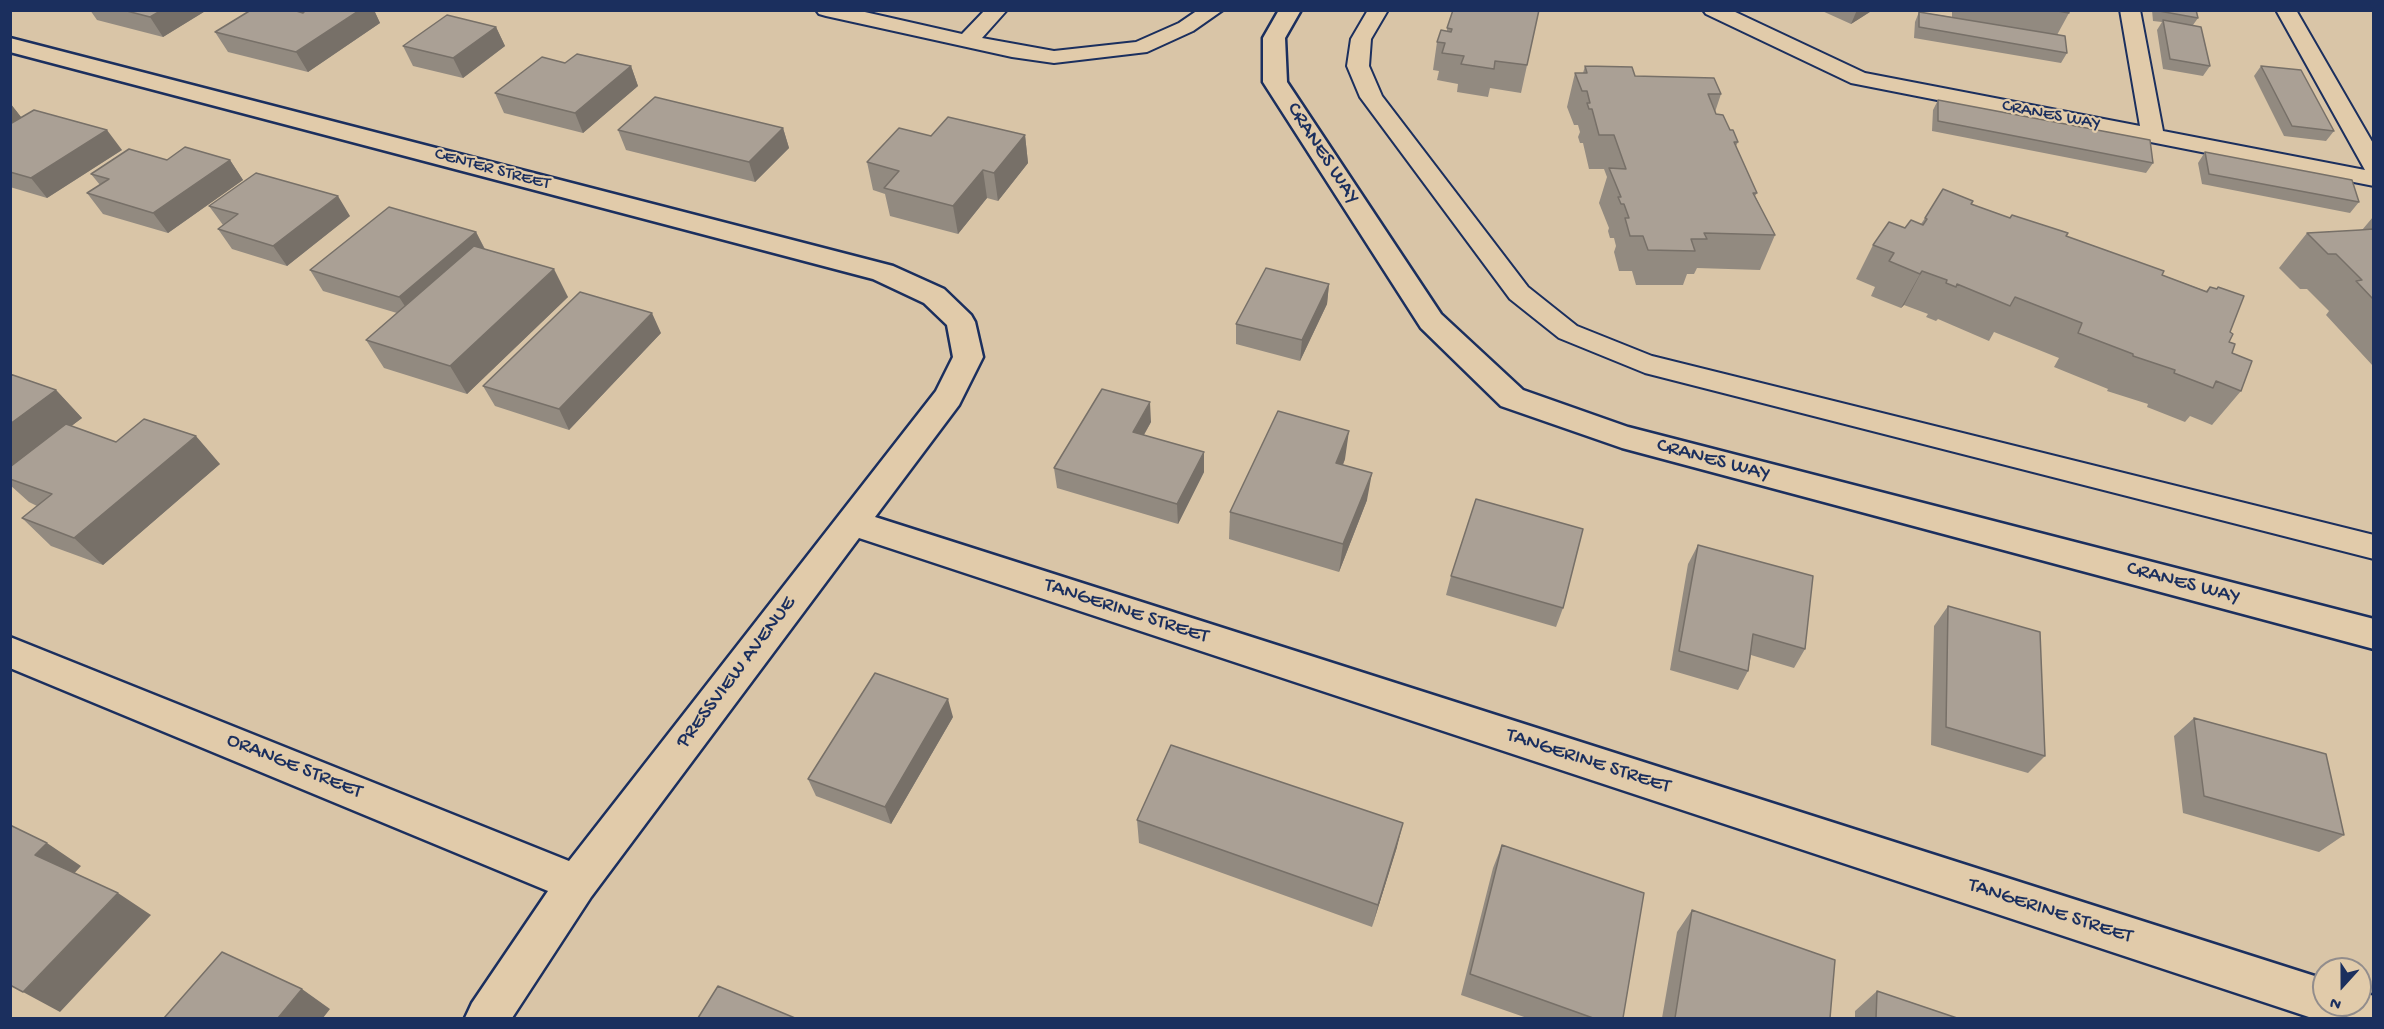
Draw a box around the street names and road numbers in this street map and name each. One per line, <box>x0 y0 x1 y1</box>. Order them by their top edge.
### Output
street label: CRANES WAY <box>2000 96 2102 136</box>
street label: CRANES WAY <box>1280 98 1364 210</box>
street label: CENTER STREET <box>432 144 552 196</box>
street label: CRANES WAY <box>1654 434 1772 488</box>
street label: CRANES WAY <box>2124 557 2242 611</box>
street label: TANGERINE STREET <box>1041 574 1211 650</box>
street label: PRESSVIEW AVENUE <box>672 592 802 754</box>
street label: TANGERINE STREET <box>1503 724 1673 800</box>
street label: ORANGE STREET <box>222 728 366 806</box>
street label: TANGERINE STREET <box>1965 874 2135 950</box>

